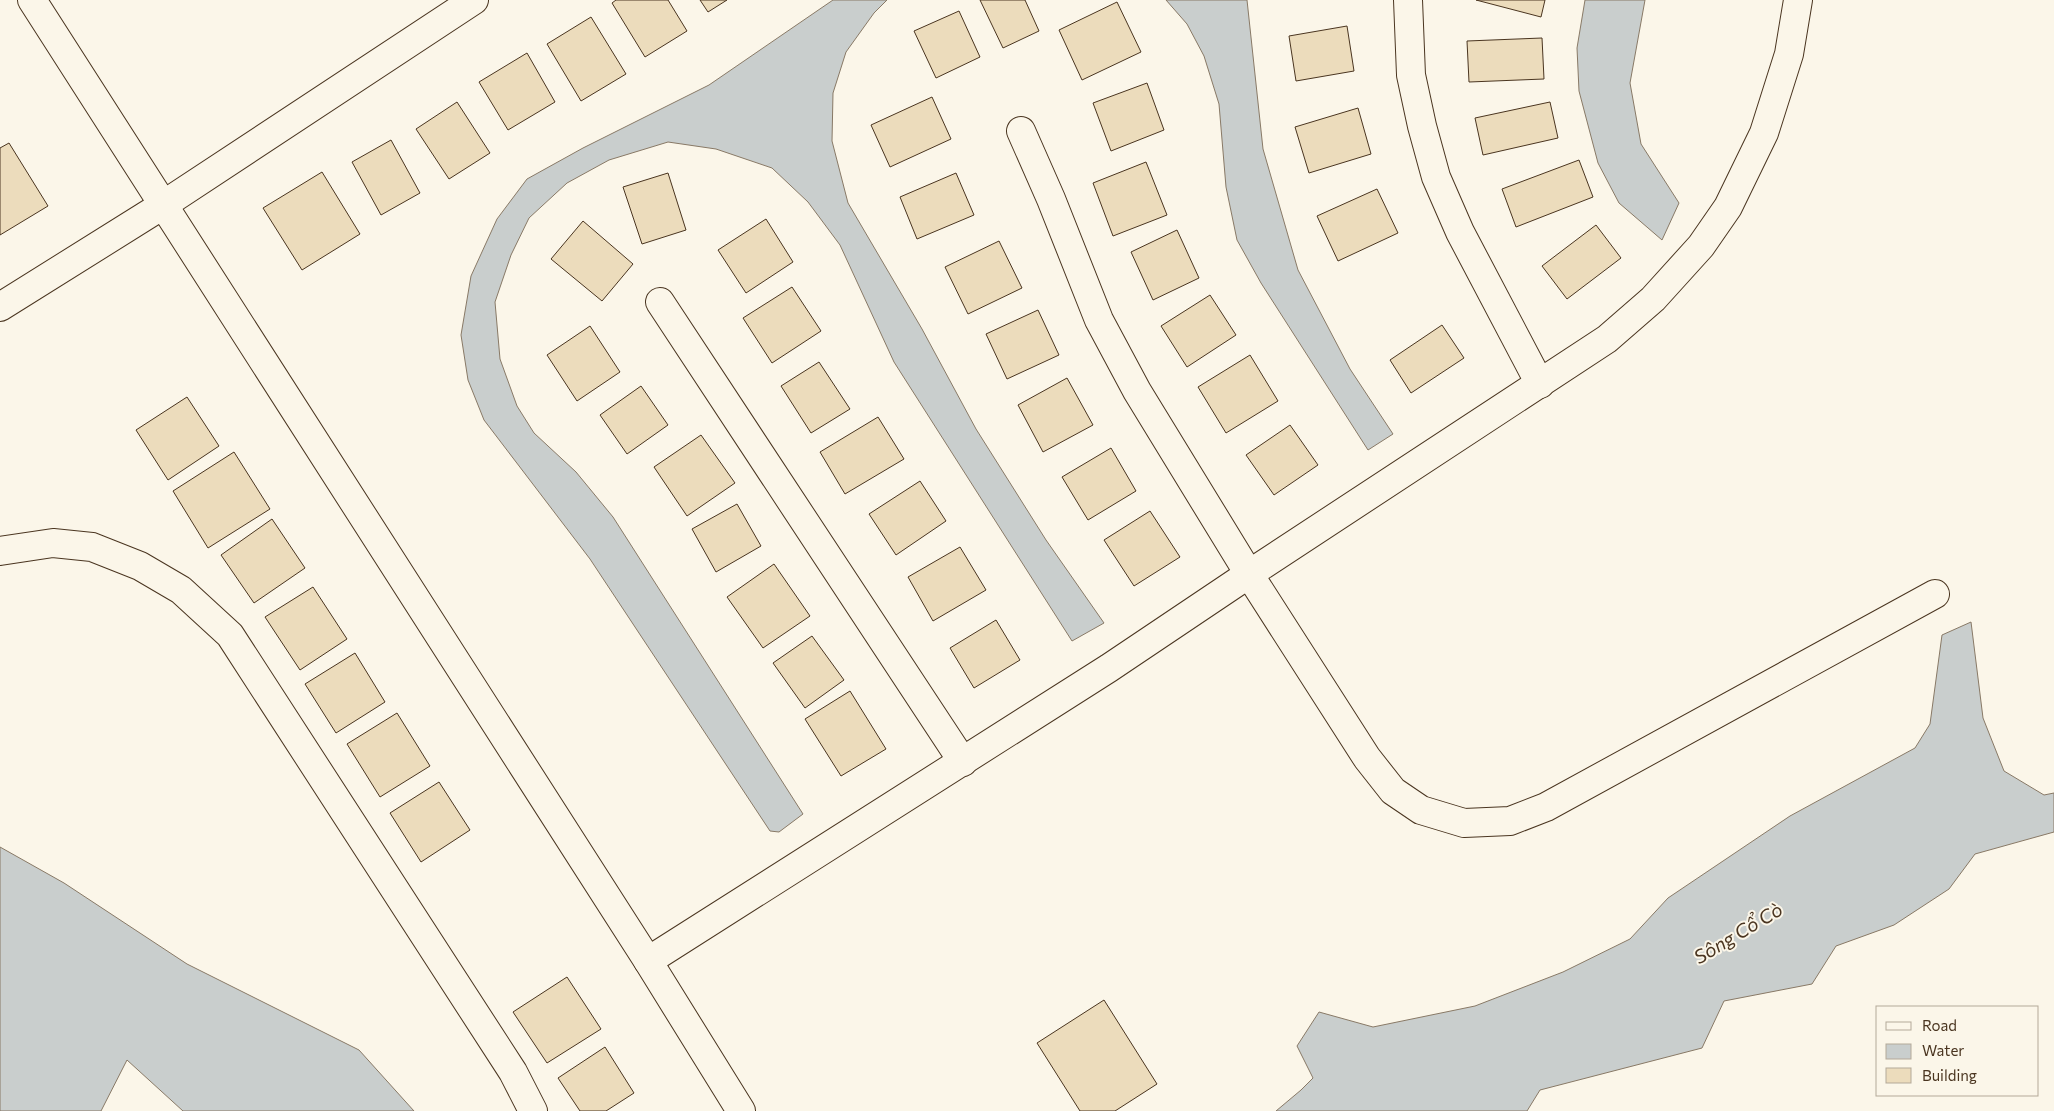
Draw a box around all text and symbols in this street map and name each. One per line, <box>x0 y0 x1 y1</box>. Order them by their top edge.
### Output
water label: Sông Cổ Cò <box>1689 897 1786 968</box>
legend <box>1876 1006 2039 1096</box>
text: Road <box>1922 1016 1957 1034</box>
text: Water <box>1922 1041 1964 1059</box>
text: Building <box>1922 1066 1977 1084</box>

